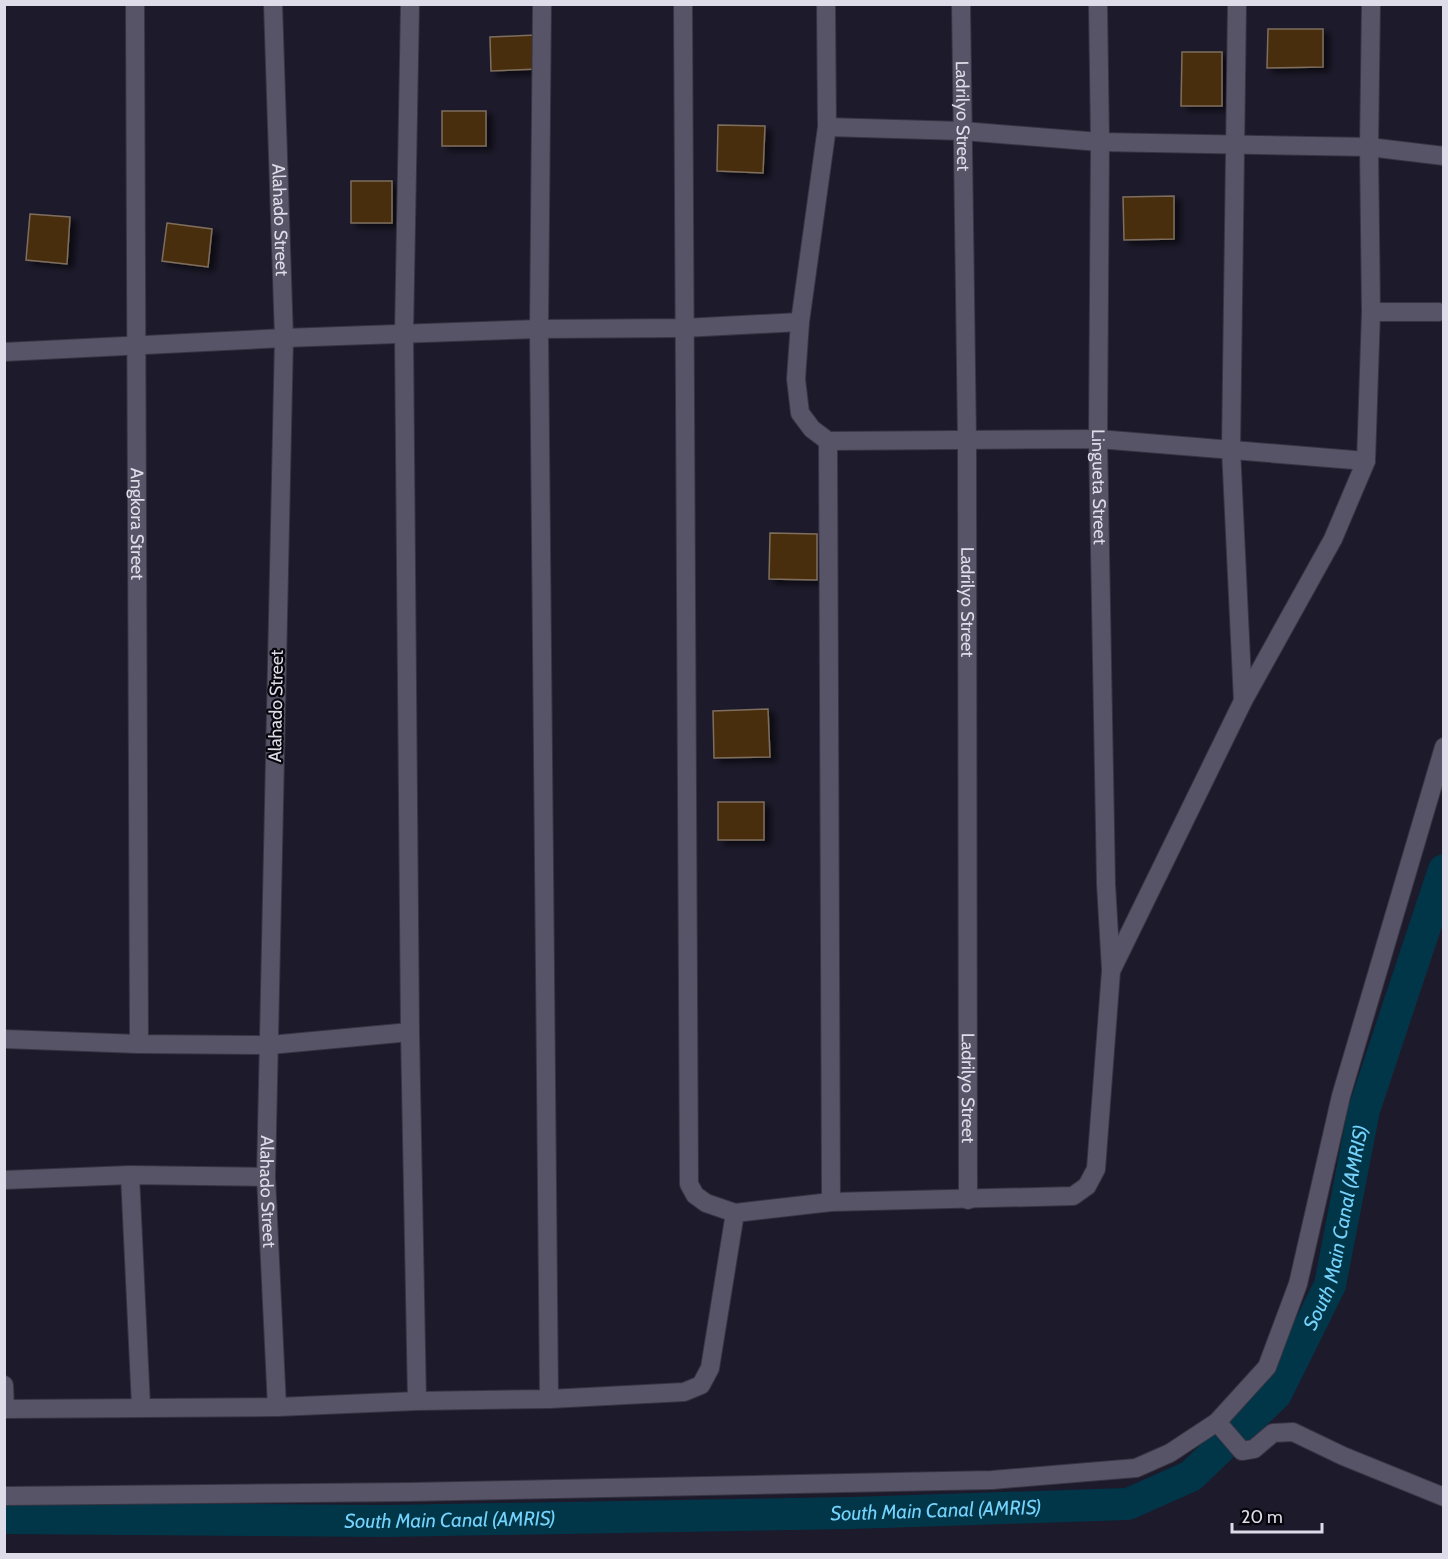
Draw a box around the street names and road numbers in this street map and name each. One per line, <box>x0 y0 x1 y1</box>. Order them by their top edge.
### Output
street label: Ladrilyo Street <box>951 61 974 171</box>
street label: Alahado Street <box>267 163 293 276</box>
street label: Lingueta Street <box>1087 429 1111 545</box>
street label: Angkora Street <box>126 468 148 580</box>
street label: Ladrilyo Street <box>956 547 978 657</box>
street label: Alahado Street <box>264 650 288 762</box>
street label: Ladrilyo Street <box>957 1033 979 1143</box>
street label: Alahado Street <box>255 1135 280 1248</box>

